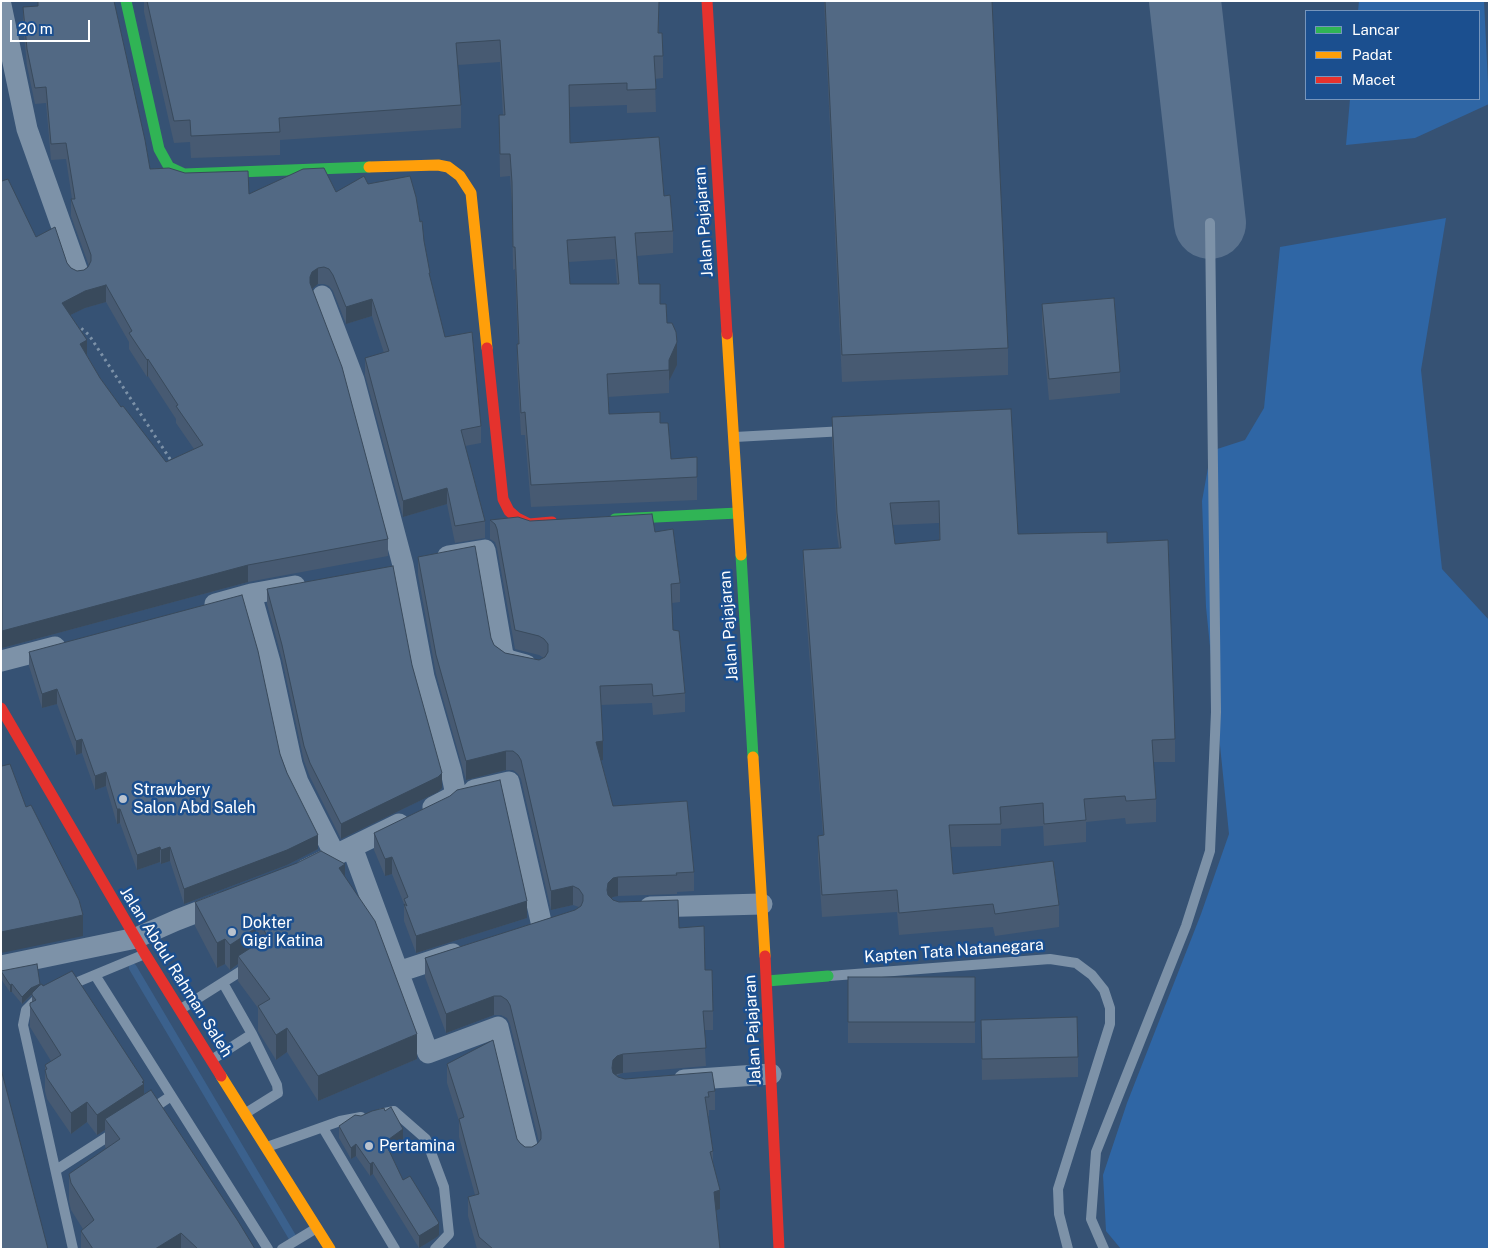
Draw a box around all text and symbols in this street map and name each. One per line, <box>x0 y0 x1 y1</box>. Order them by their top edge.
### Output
scale bar <box>12 10 92 42</box>
legend <box>1305 10 1480 100</box>
text: 20 m <box>18 20 53 37</box>
text: Lancar <box>1352 21 1400 38</box>
text: Padat <box>1352 46 1392 63</box>
text: Macet <box>1352 71 1396 88</box>
street label: Jalan Pajajaran <box>691 166 717 278</box>
street label: Jalan Pajajaran <box>716 570 742 682</box>
place label: Strawbery Salon Abd Saleh <box>133 780 256 818</box>
marker: Strawbery Salon Abd Saleh <box>117 793 129 805</box>
street label: Jalan Abdul Rahman Saleh <box>116 883 236 1061</box>
place label: Dokter Gigi Katina <box>242 913 323 951</box>
marker: Dokter Gigi Katina <box>226 926 238 938</box>
street label: Kapten Tata Natanegara <box>864 935 1044 967</box>
street label: Jalan Pajajaran <box>741 974 765 1086</box>
place label: Pertamina <box>379 1136 455 1156</box>
marker: Pertamina <box>363 1140 375 1152</box>

